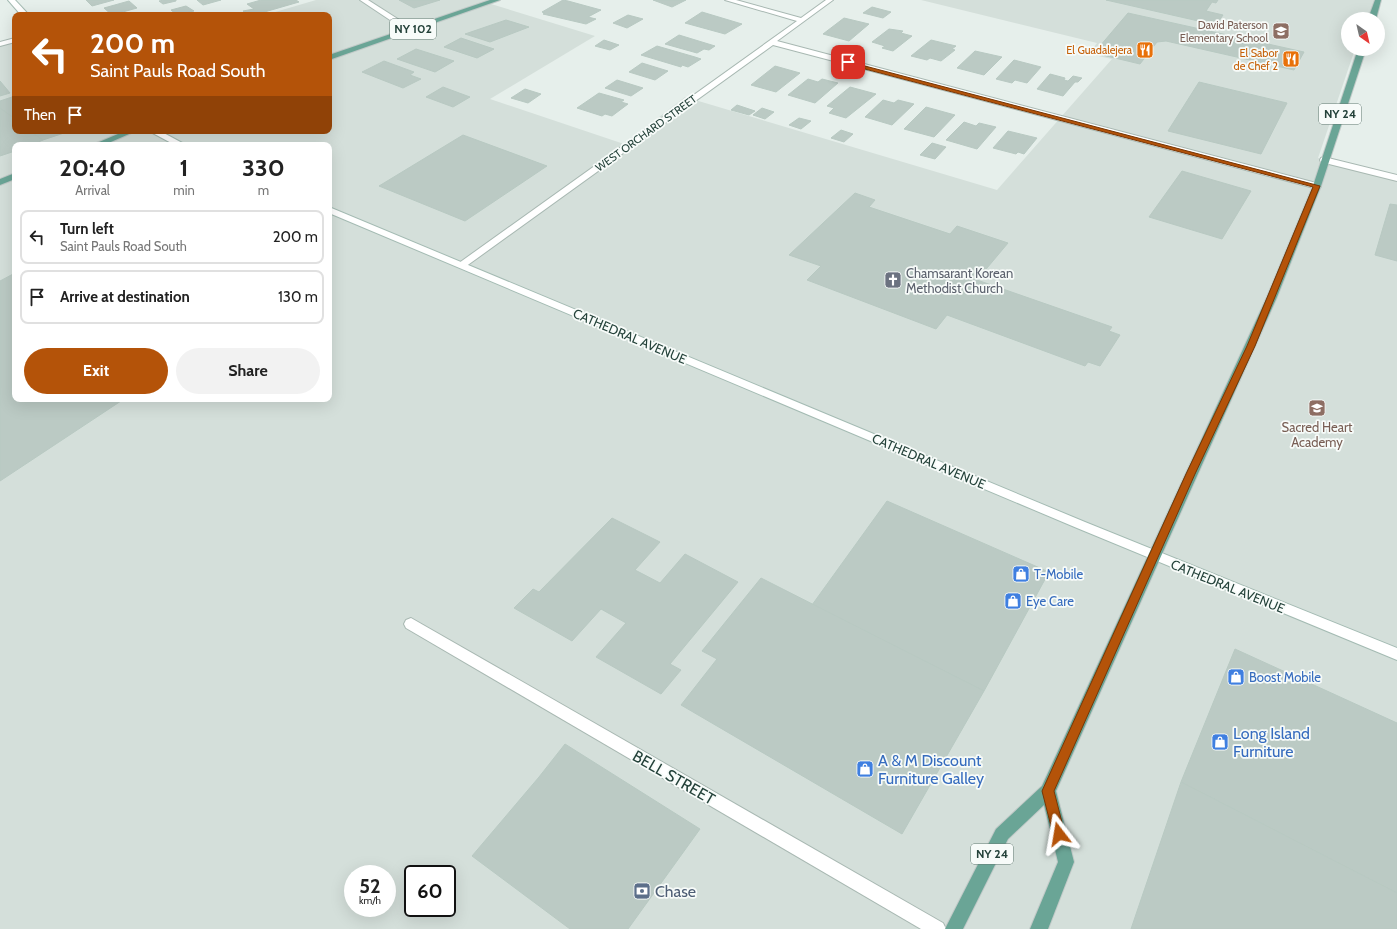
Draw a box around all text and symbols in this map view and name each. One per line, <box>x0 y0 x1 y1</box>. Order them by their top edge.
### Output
north arrow <box>1341 12 1385 56</box>
map controls <box>1341 12 1385 56</box>
place label: David Paterson Elementary School <box>1180 18 1268 45</box>
road number: NY 102 <box>390 19 436 39</box>
school or university icon: David Paterson Elementary School <box>1271 21 1291 41</box>
text: 200 m <box>90 26 175 60</box>
icon: left <box>24 28 76 80</box>
restaurant icon: El Guadalejera <box>1135 40 1155 60</box>
place label: El Guadalejera <box>1066 43 1133 57</box>
pin <box>831 45 865 79</box>
place label: El Sabor de Chef 2 <box>1234 46 1279 73</box>
restaurant icon: El Sabor de Chef 2 <box>1281 49 1301 69</box>
icon: arrive <box>837 51 859 73</box>
text: Saint Pauls Road South <box>90 60 266 82</box>
street label: WEST ORCHARD STREET <box>593 91 699 174</box>
icon: arrive <box>64 104 86 126</box>
road number: NY 24 <box>1319 104 1361 124</box>
text: Then <box>24 106 56 124</box>
text: 20:40 <box>59 153 126 182</box>
text: 1 <box>180 153 188 182</box>
text: 330 <box>242 153 285 182</box>
text: Arrival <box>75 182 110 198</box>
text: min <box>173 182 195 198</box>
text: m <box>258 182 269 198</box>
text: Turn left <box>60 220 114 238</box>
icon: left <box>26 226 48 248</box>
text: 200 m <box>273 228 318 246</box>
text: Saint Pauls Road South <box>60 238 187 254</box>
place label: Chamsarant Korean Methodist Church <box>906 265 1013 296</box>
church icon: Chamsarant Korean Methodist Church <box>883 270 903 290</box>
icon: arrive <box>26 286 48 308</box>
text: Arrive at destination <box>60 288 190 306</box>
text: 130 m <box>278 288 318 306</box>
street label: CATHEDRAL AVENUE <box>571 305 689 367</box>
button: Exit <box>24 348 168 394</box>
button: Share <box>176 348 320 394</box>
school or university icon: Sacred Heart Academy <box>1307 398 1327 418</box>
place label: Sacred Heart Academy <box>1282 419 1353 450</box>
street label: CATHEDRAL AVENUE <box>870 430 988 492</box>
street label: CATHEDRAL AVENUE <box>1169 556 1287 616</box>
shop icon: T-Mobile <box>1011 564 1031 584</box>
place label: T-Mobile <box>1034 566 1083 582</box>
shop icon: Eye Care <box>1003 591 1023 611</box>
place label: Eye Care <box>1026 593 1074 609</box>
shop icon: Boost Mobile <box>1226 667 1246 687</box>
place label: Boost Mobile <box>1249 669 1321 685</box>
place label: Long Island Furniture <box>1233 724 1310 761</box>
shop icon: Long Island Furniture <box>1210 732 1230 752</box>
street label: BELL STREET <box>629 746 719 809</box>
place label: A & M Discount Furniture Galley <box>878 751 984 788</box>
shop icon: A & M Discount Furniture Galley <box>855 759 875 779</box>
position arrow <box>1038 813 1080 855</box>
road number: NY 24 <box>971 844 1013 864</box>
speed limit sign: 60 <box>404 865 456 917</box>
text: 52 <box>359 874 381 898</box>
bank icon: Chase <box>632 881 652 901</box>
place label: Chase <box>655 882 696 901</box>
text: km/h <box>359 894 381 907</box>

